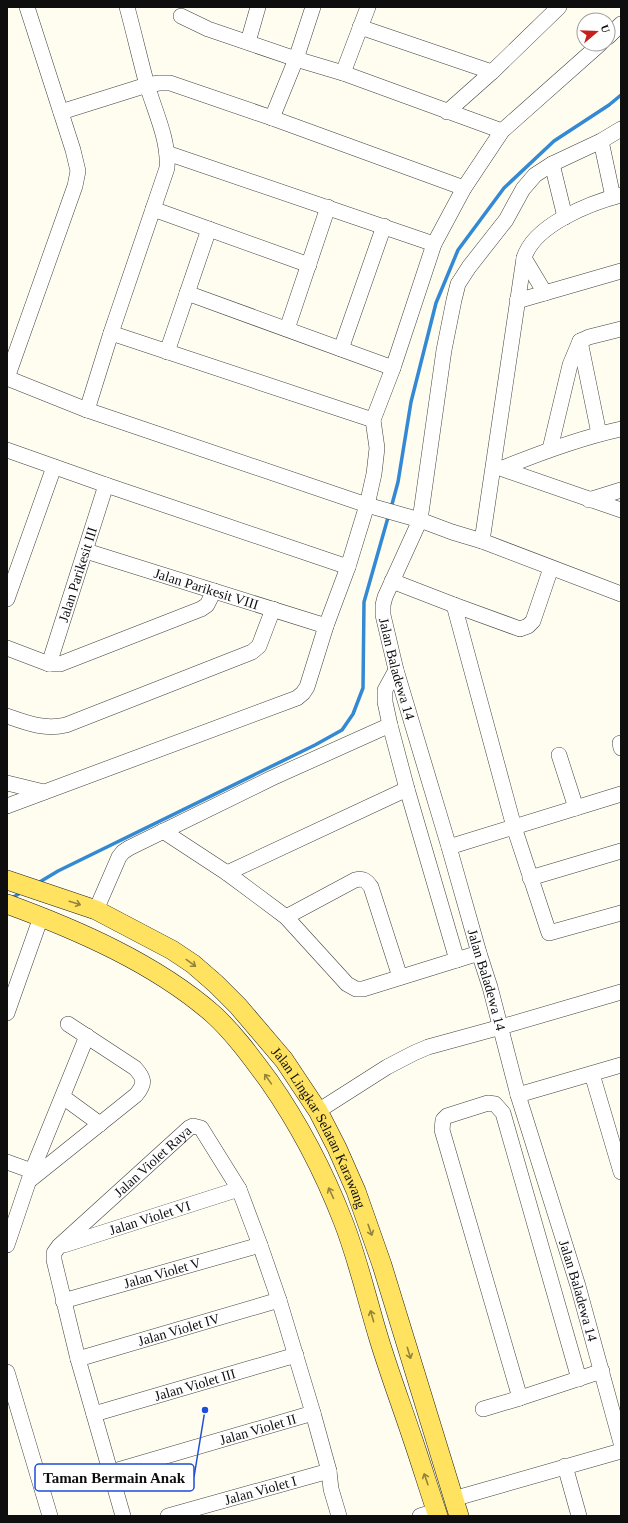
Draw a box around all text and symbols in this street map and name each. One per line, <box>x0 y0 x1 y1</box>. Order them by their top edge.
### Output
north arrow <box>576 12 616 52</box>
text: U <box>598 23 612 35</box>
street label: Jalan Parikesit III <box>56 525 100 624</box>
street label: Jalan Parikesit VIII <box>152 566 261 613</box>
street label: Jalan Baladewa 14 <box>376 616 417 722</box>
one-way arrow <box>69 900 81 908</box>
street label: Jalan Baladewa 14 <box>465 928 508 1032</box>
one-way arrow <box>185 959 196 967</box>
street label: Jalan Lingkar Selatan Karawang <box>268 1044 368 1210</box>
one-way arrow <box>264 1074 272 1085</box>
street label: Jalan Violet Raya <box>111 1122 195 1200</box>
one-way arrow <box>327 1187 334 1199</box>
street label: Jalan Violet VI <box>107 1198 193 1238</box>
one-way arrow <box>366 1223 374 1235</box>
street label: Jalan Baladewa 14 <box>556 1238 600 1343</box>
street label: Jalan Violet V <box>122 1255 203 1291</box>
one-way arrow <box>368 1309 376 1322</box>
street label: Jalan Violet IV <box>136 1311 222 1349</box>
one-way arrow <box>406 1347 413 1360</box>
street label: Jalan Violet III <box>153 1366 238 1404</box>
street label: Jalan Violet II <box>218 1411 298 1448</box>
callout: Taman Bermain Anak <box>35 1464 194 1491</box>
text: Taman Bermain Anak <box>43 1470 186 1486</box>
street label: Jalan Violet I <box>223 1473 299 1508</box>
one-way arrow <box>422 1473 430 1485</box>

